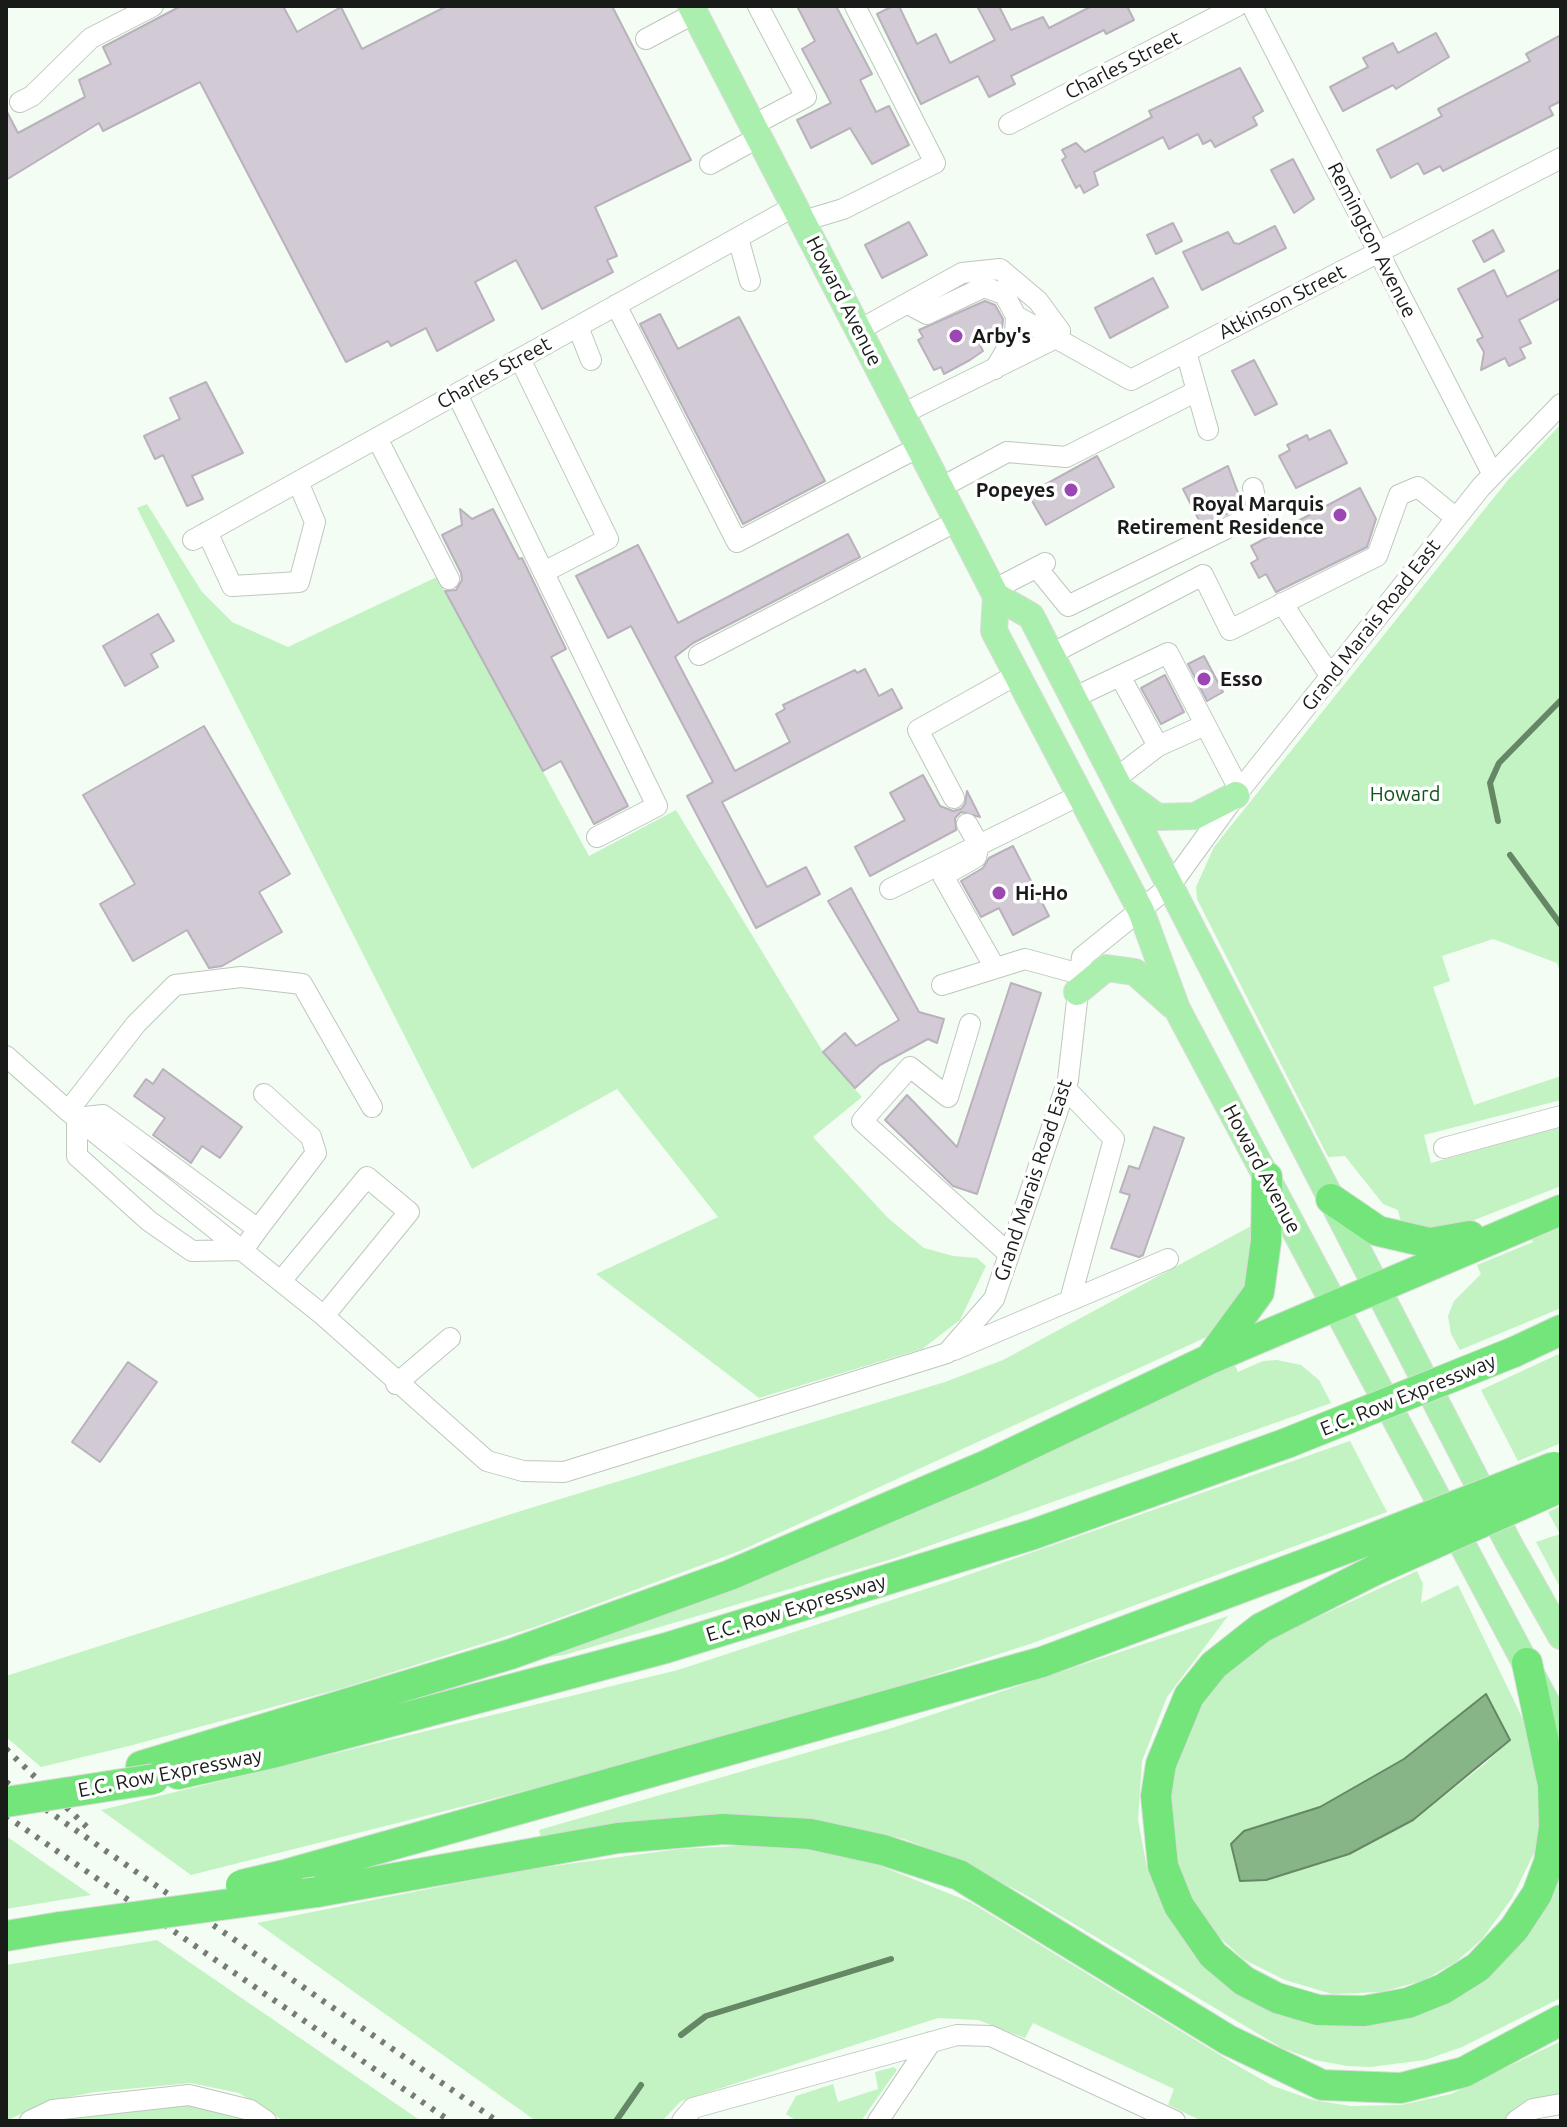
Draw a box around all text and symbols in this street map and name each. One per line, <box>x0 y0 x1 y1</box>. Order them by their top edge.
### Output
street label: Charles Street <box>1061 25 1185 105</box>
street label: Remington Avenue <box>1322 158 1422 322</box>
street label: Howard Avenue <box>801 232 887 370</box>
street label: Atkinson Street <box>1214 260 1350 344</box>
place label: Arby's <box>972 324 1031 348</box>
marker: Arby's <box>947 327 965 345</box>
street label: Charles Street <box>433 332 555 414</box>
place label: Popeyes <box>976 478 1055 502</box>
marker: Popeyes <box>1062 481 1080 499</box>
place label: Royal Marquis Retirement Residence <box>1117 492 1324 539</box>
marker: Royal Marquis Retirement Residence <box>1331 506 1349 524</box>
street label: Grand Marais Road East <box>1297 534 1445 716</box>
place label: Esso <box>1220 667 1263 691</box>
marker: Esso <box>1195 670 1213 688</box>
park label: Howard <box>1370 782 1440 806</box>
place label: Hi-Ho <box>1015 881 1068 905</box>
marker: Hi-Ho <box>990 884 1008 902</box>
street label: Grand Marais Road East <box>989 1076 1077 1284</box>
street label: Howard Avenue <box>1218 1100 1306 1238</box>
street label: E.C. Row Expressway <box>1317 1349 1499 1441</box>
street label: E.C. Row Expressway <box>703 1569 889 1647</box>
street label: E.C. Row Expressway <box>76 1743 264 1803</box>

